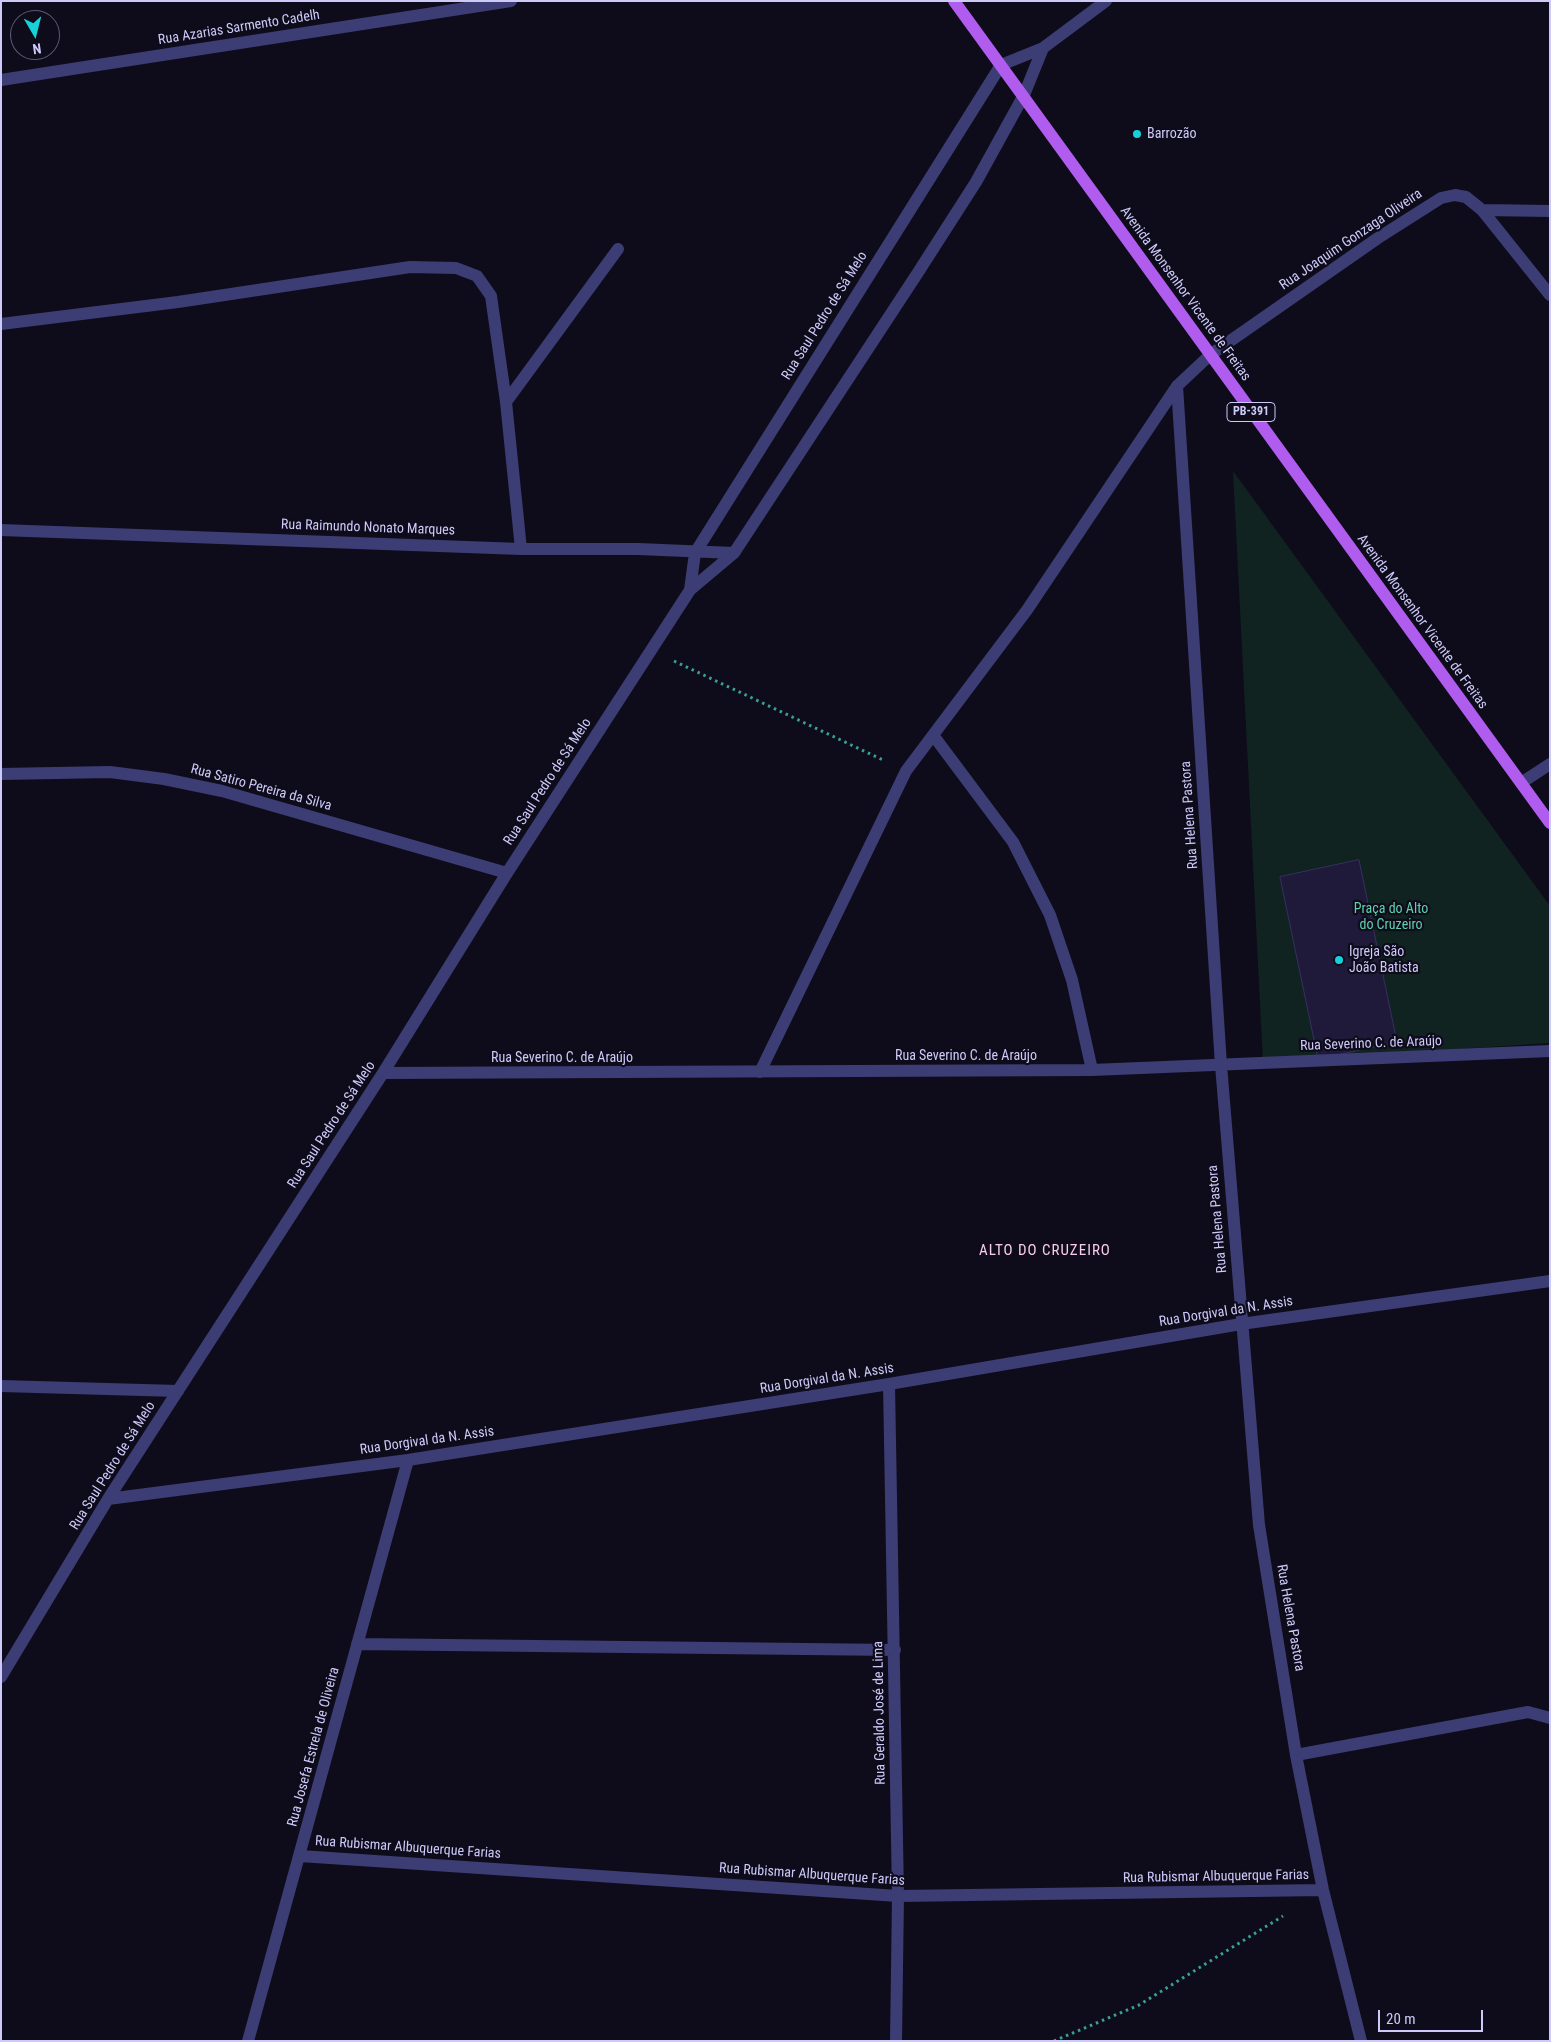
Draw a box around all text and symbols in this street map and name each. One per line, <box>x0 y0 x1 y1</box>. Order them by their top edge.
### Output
street label: Rua Azarias Sarmento Cadelh <box>157 7 321 49</box>
north arrow <box>10 10 60 60</box>
text: N <box>32 40 42 57</box>
place label: Barrozão <box>1147 126 1197 142</box>
marker: Barrozão <box>1131 128 1143 140</box>
street label: Rua Joaquim Gonzaga Oliveira <box>1277 186 1425 294</box>
street label: Avenida Monsenhor Vicente de Freitas <box>1116 203 1254 385</box>
street label: Rua Saul Pedro de Sá Melo <box>779 249 871 383</box>
road number: PB-391 <box>1227 402 1275 422</box>
street label: Rua Raimundo Nonato Marques <box>281 517 455 539</box>
street label: Avenida Monsenhor Vicente de Freitas <box>1353 531 1491 713</box>
street label: Rua Saul Pedro de Sá Melo <box>501 715 595 849</box>
street label: Rua Helena Pastora <box>1178 760 1202 870</box>
street label: Rua Satiro Pereira da Silva <box>189 761 333 815</box>
park label: Praça do Alto do Cruzeiro <box>1354 901 1428 934</box>
place label: Igreja São João Batista <box>1349 944 1419 976</box>
marker: Igreja São João Batista <box>1333 954 1345 966</box>
street label: Rua Severino C. de Araújo <box>1300 1033 1442 1055</box>
street label: Rua Severino C. de Araújo <box>895 1048 1037 1064</box>
street label: Rua Severino C. de Araújo <box>491 1050 633 1066</box>
street label: Rua Saul Pedro de Sá Melo <box>285 1058 379 1192</box>
street label: Rua Helena Pastora <box>1205 1164 1231 1274</box>
district label: ALTO DO CRUZEIRO <box>977 1242 1113 1260</box>
street label: Rua Dorgival da N. Assis <box>1158 1293 1294 1331</box>
street label: Rua Dorgival da N. Assis <box>759 1360 895 1398</box>
street label: Rua Saul Pedro de Sá Melo <box>67 1399 159 1533</box>
street label: Rua Dorgival da N. Assis <box>359 1423 495 1459</box>
street label: Rua Helena Pastora <box>1272 1563 1308 1673</box>
street label: Rua Geraldo José de Lima <box>870 1641 890 1785</box>
street label: Rua Josefa Estrela de Oliveira <box>285 1665 343 1829</box>
street label: Rua Rubismar Albuquerque Farias <box>314 1833 502 1863</box>
street label: Rua Rubismar Albuquerque Farias <box>718 1860 906 1890</box>
street label: Rua Rubismar Albuquerque Farias <box>1123 1867 1309 1887</box>
scale bar <box>1381 2000 1486 2032</box>
text: 20 m <box>1386 2010 1416 2028</box>

